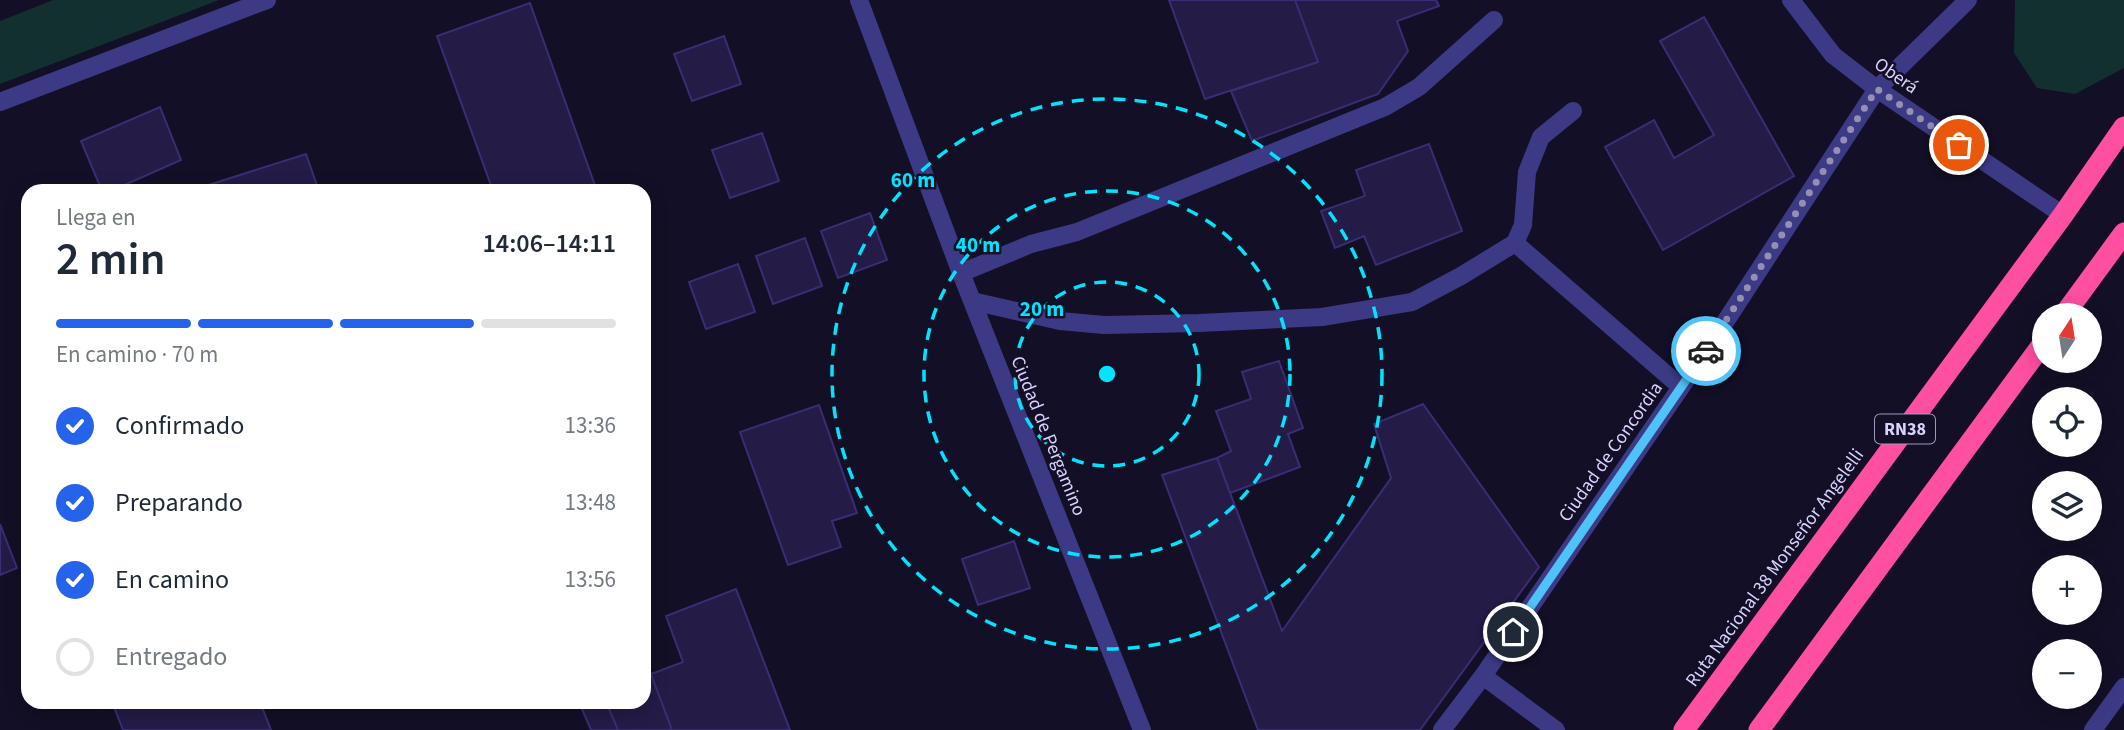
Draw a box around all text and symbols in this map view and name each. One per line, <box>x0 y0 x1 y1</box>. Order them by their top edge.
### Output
street label: Oberá <box>1868 51 1924 101</box>
pin <box>1929 115 1989 175</box>
icon: bag <box>1940 126 1978 164</box>
text: 60 m <box>891 165 935 195</box>
text: Llega en <box>56 201 136 234</box>
text: 14:06–14:11 <box>483 225 616 262</box>
text: 2 min <box>56 227 165 292</box>
text: 40 m <box>956 230 1000 260</box>
text: 20 m <box>1020 294 1064 324</box>
north arrow <box>2032 303 2102 373</box>
map controls <box>2032 303 2102 709</box>
courier <box>1671 316 1741 386</box>
icon: car <box>1687 332 1725 370</box>
text: En camino · 70 m <box>56 338 218 371</box>
street label: Ciudad de Pergamino <box>1004 352 1092 520</box>
centre of rings <box>1095 362 1119 386</box>
street label: Ciudad de Concordia <box>1553 377 1669 527</box>
button: locate <box>2032 387 2102 457</box>
icon: check <box>56 407 94 445</box>
text: Confirmado <box>115 407 244 444</box>
text: 13:36 <box>565 409 616 442</box>
road number: RN38 <box>1875 414 1935 444</box>
street label: Ruta Nacional 38 Monseñor Angelelli <box>1679 443 1871 693</box>
button: layers <box>2032 471 2102 541</box>
icon: check <box>56 484 94 522</box>
text: Preparando <box>115 484 243 521</box>
text: 13:48 <box>565 486 616 519</box>
button: + <box>2032 555 2102 625</box>
icon: check <box>56 561 94 599</box>
text: En camino <box>115 561 229 598</box>
text: 13:56 <box>565 563 616 596</box>
pin <box>1483 602 1543 662</box>
icon: home <box>1494 613 1532 651</box>
text: Entregado <box>115 638 227 675</box>
button: − <box>2032 639 2102 709</box>

